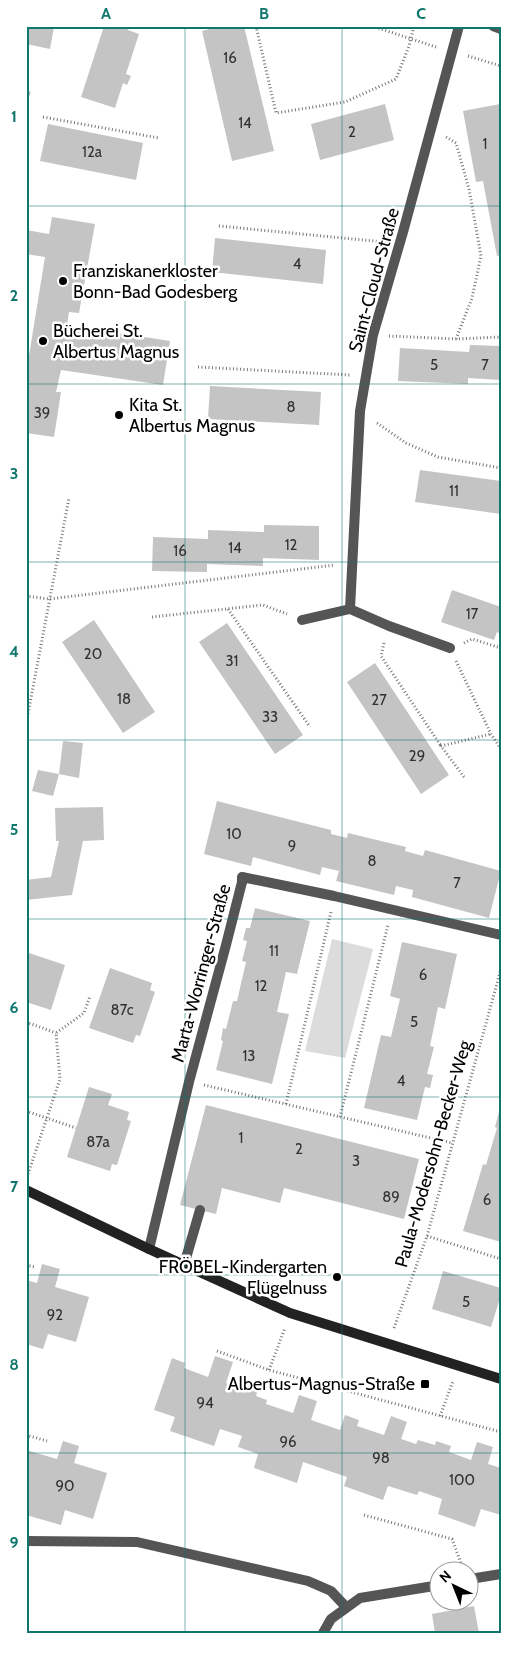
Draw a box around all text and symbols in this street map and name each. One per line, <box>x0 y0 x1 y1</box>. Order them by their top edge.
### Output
text: A <box>101 4 111 23</box>
text: B <box>259 4 269 23</box>
text: C <box>416 4 426 23</box>
house number: 16 <box>223 49 237 67</box>
text: 1 <box>11 107 17 126</box>
house number: 14 <box>238 114 252 132</box>
house number: 2 <box>348 123 356 141</box>
house number: 1 <box>483 135 487 153</box>
house number: 12a <box>82 143 103 161</box>
street label: Saint-Cloud-Straße <box>344 205 404 355</box>
house number: 4 <box>293 255 302 273</box>
place label: Franziskanerkloster Bonn-Bad Godesberg <box>73 260 238 303</box>
marker: Franziskanerkloster Bonn-Bad Godesberg <box>57 275 69 287</box>
text: 2 <box>10 286 18 305</box>
place label: Bücherei St. Albertus Magnus <box>53 320 179 363</box>
marker: Bücherei St. Albertus Magnus <box>37 335 49 347</box>
house number: 5 <box>430 356 438 374</box>
house number: 7 <box>481 356 489 374</box>
place label: Kita St. Albertus Magnus <box>129 394 255 437</box>
house number: 8 <box>286 398 296 416</box>
house number: 39 <box>34 404 50 422</box>
marker: Kita St. Albertus Magnus <box>113 409 125 421</box>
text: 3 <box>10 464 18 483</box>
house number: 11 <box>449 482 459 500</box>
house number: 12 <box>285 536 298 554</box>
house number: 14 <box>228 539 242 557</box>
house number: 16 <box>173 542 187 560</box>
house number: 17 <box>466 605 479 623</box>
text: 4 <box>9 642 19 661</box>
house number: 20 <box>84 645 102 663</box>
house number: 31 <box>225 652 239 670</box>
house number: 18 <box>117 690 131 708</box>
house number: 27 <box>371 691 387 709</box>
house number: 33 <box>262 708 278 726</box>
house number: 29 <box>409 747 425 765</box>
text: 5 <box>10 820 18 839</box>
house number: 10 <box>226 825 242 843</box>
house number: 9 <box>288 837 296 855</box>
house number: 8 <box>367 852 377 870</box>
house number: 7 <box>453 874 461 892</box>
street label: Marta-Worringer-Straße <box>167 882 235 1064</box>
house number: 11 <box>269 942 279 960</box>
house number: 6 <box>419 966 427 984</box>
house number: 12 <box>255 977 268 995</box>
text: 6 <box>10 998 19 1017</box>
house number: 87c <box>111 1001 134 1019</box>
house number: 5 <box>410 1013 418 1031</box>
street label: Paula-Modersohn-Becker-Weg <box>390 1037 476 1270</box>
house number: 13 <box>242 1047 256 1065</box>
house number: 4 <box>397 1072 406 1090</box>
house number: 1 <box>239 1129 243 1147</box>
house number: 87a <box>86 1133 110 1151</box>
house number: 2 <box>295 1140 303 1158</box>
house number: 3 <box>352 1152 360 1170</box>
text: 7 <box>10 1177 19 1196</box>
house number: 89 <box>382 1188 400 1206</box>
house number: 6 <box>483 1191 491 1209</box>
place label: FRÖBEL-Kindergarten Flügelnuss <box>159 1256 327 1299</box>
marker: FRÖBEL-Kindergarten Flügelnuss <box>331 1271 343 1283</box>
house number: 5 <box>462 1293 470 1311</box>
house number: 92 <box>47 1306 63 1324</box>
text: 8 <box>9 1355 19 1374</box>
place label: Albertus-Magnus-Straße <box>228 1373 415 1395</box>
marker: Albertus-Magnus-Straße <box>419 1378 431 1390</box>
house number: 94 <box>196 1394 214 1412</box>
house number: 96 <box>279 1433 297 1451</box>
house number: 98 <box>372 1449 390 1467</box>
house number: 100 <box>449 1471 475 1489</box>
house number: 90 <box>56 1477 75 1495</box>
text: 9 <box>10 1533 19 1552</box>
north arrow <box>430 1562 480 1612</box>
text: N <box>435 1567 455 1586</box>

